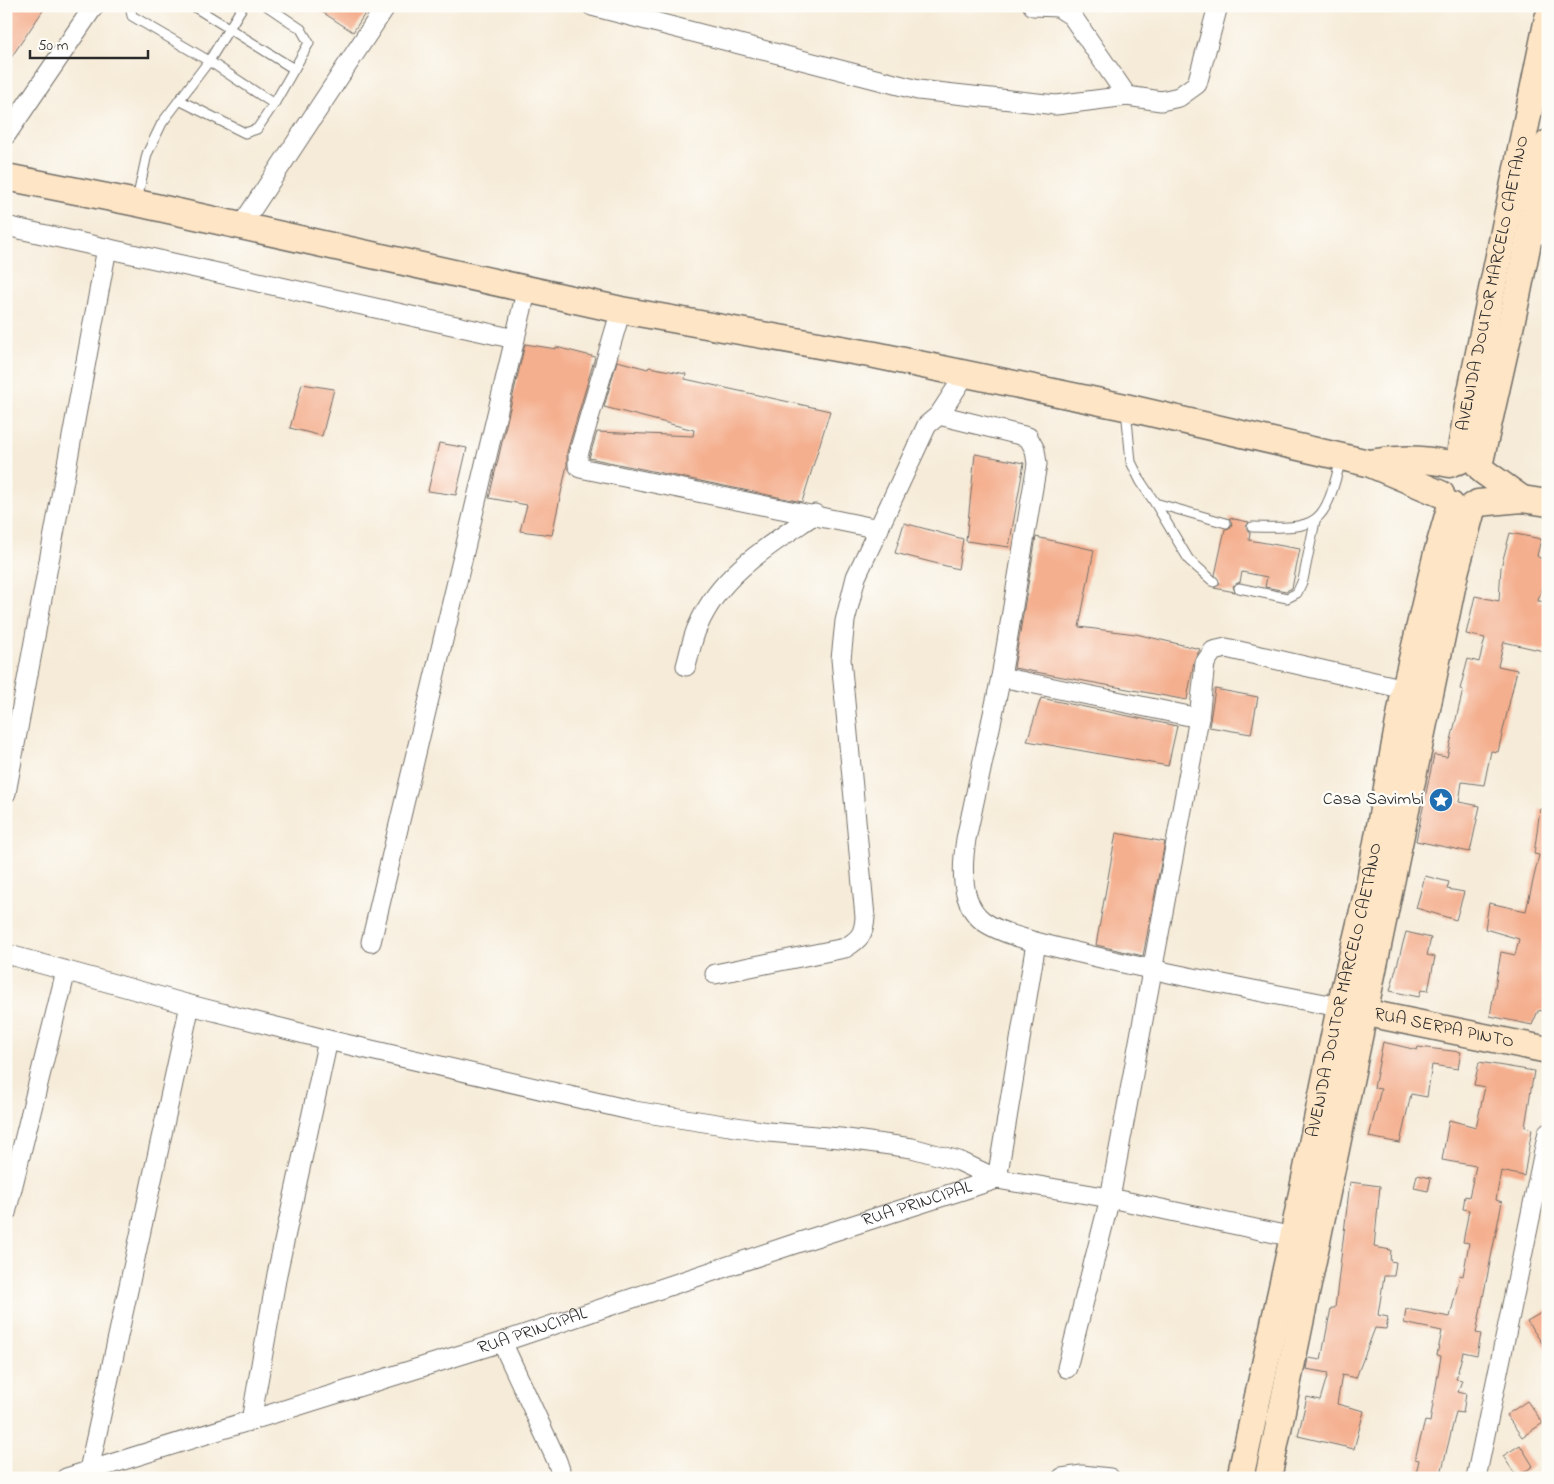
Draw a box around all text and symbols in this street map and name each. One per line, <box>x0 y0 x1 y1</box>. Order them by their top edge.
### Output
scale bar <box>30 28 148 60</box>
text: 50 m <box>38 35 69 57</box>
street label: AVENIDA DOUTOR MARCELO CAETANO <box>1451 133 1536 433</box>
place label: Casa Savimbi <box>1323 787 1424 813</box>
place icon: Casa Savimbi <box>1428 787 1454 813</box>
street label: AVENIDA DOUTOR MARCELO CAETANO <box>1301 841 1390 1140</box>
street label: RUA SERPA PINTO <box>1372 1002 1516 1056</box>
street label: RUA PRINCIPAL <box>859 1175 976 1234</box>
street label: RUA PRINCIPAL <box>475 1301 591 1362</box>

